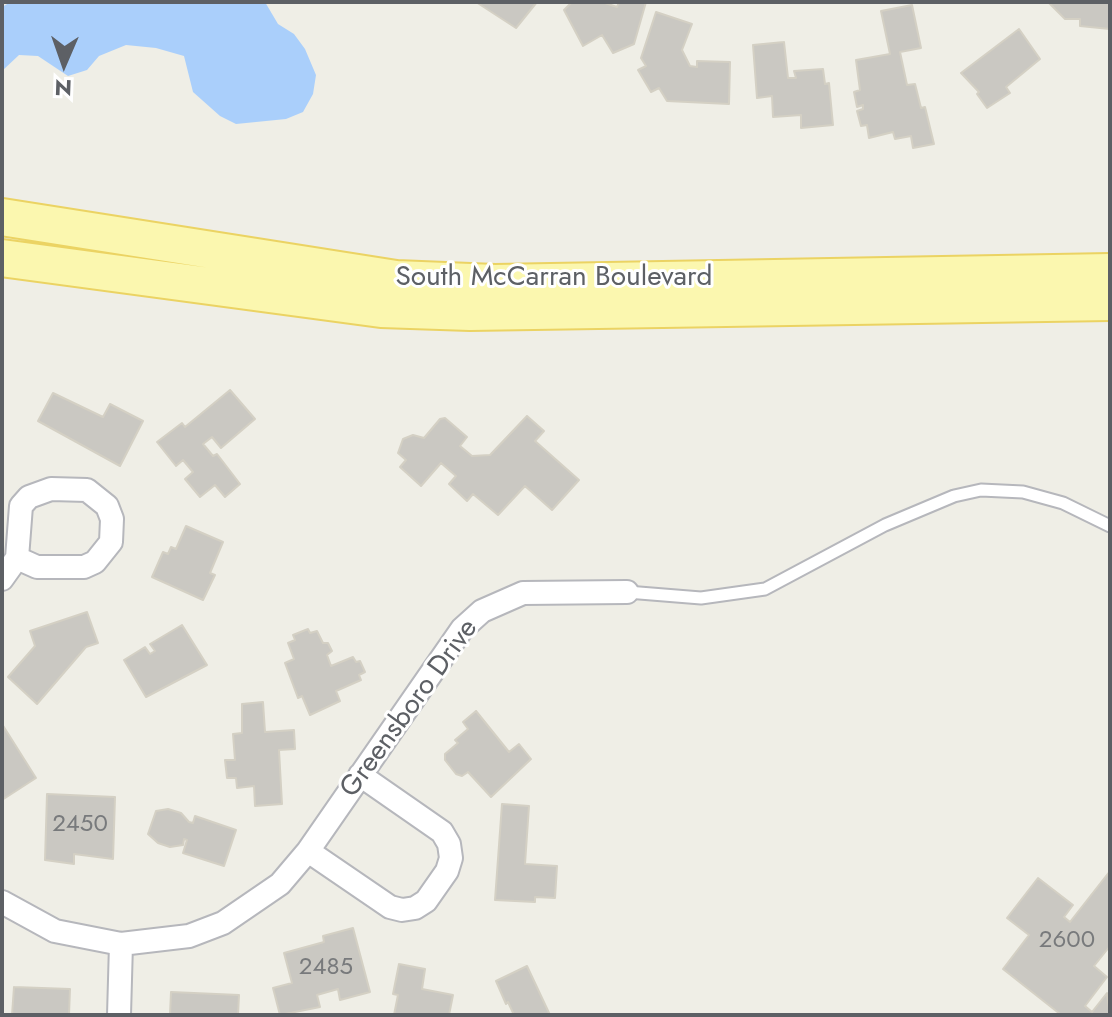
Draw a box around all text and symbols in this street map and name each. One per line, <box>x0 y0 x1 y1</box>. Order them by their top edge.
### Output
north arrow <box>24 24 104 104</box>
text: N <box>54 72 72 104</box>
street label: South McCarran Boulevard <box>395 261 713 295</box>
street label: Greensboro Drive <box>334 613 486 805</box>
house number: 2450 <box>52 811 108 839</box>
house number: 2600 <box>1039 927 1095 955</box>
house number: 2485 <box>299 954 353 982</box>

